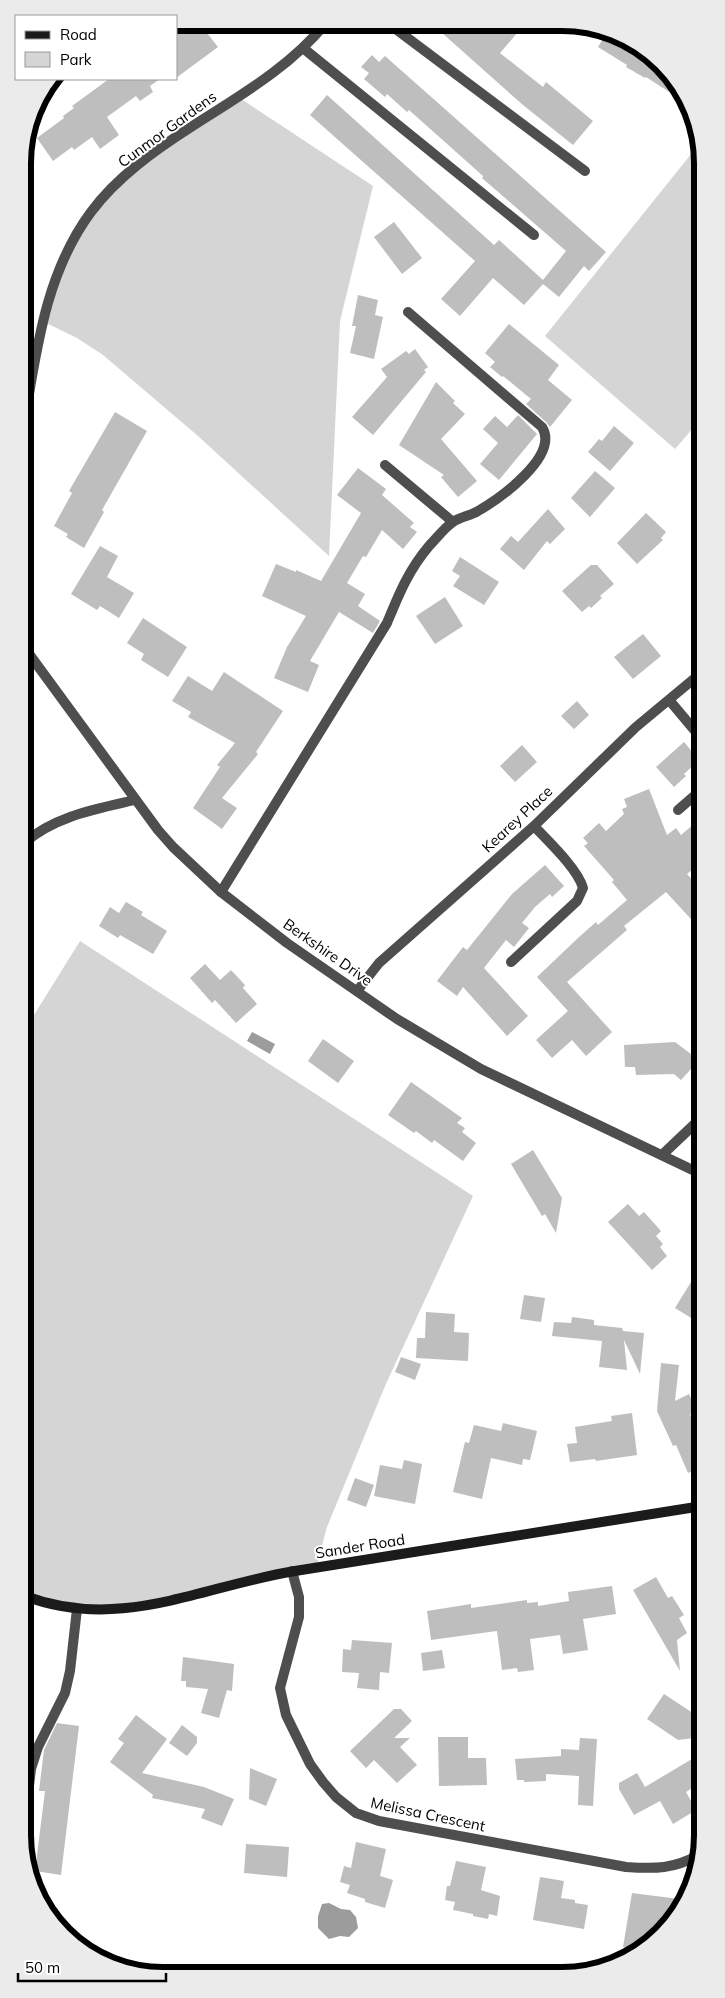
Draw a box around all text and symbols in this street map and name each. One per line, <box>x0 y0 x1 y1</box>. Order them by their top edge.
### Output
legend <box>15 15 178 80</box>
text: Road <box>60 25 97 44</box>
text: Park <box>60 50 92 69</box>
street label: Cunmor Gardens <box>114 87 220 171</box>
street label: Kearey Place <box>478 782 556 856</box>
street label: Berkshire Drive <box>280 914 376 990</box>
street label: Sander Road <box>314 1530 406 1562</box>
street label: Melissa Crescent <box>369 1793 487 1835</box>
scale bar <box>18 1950 165 1982</box>
text: 50 m <box>25 1958 60 1977</box>

